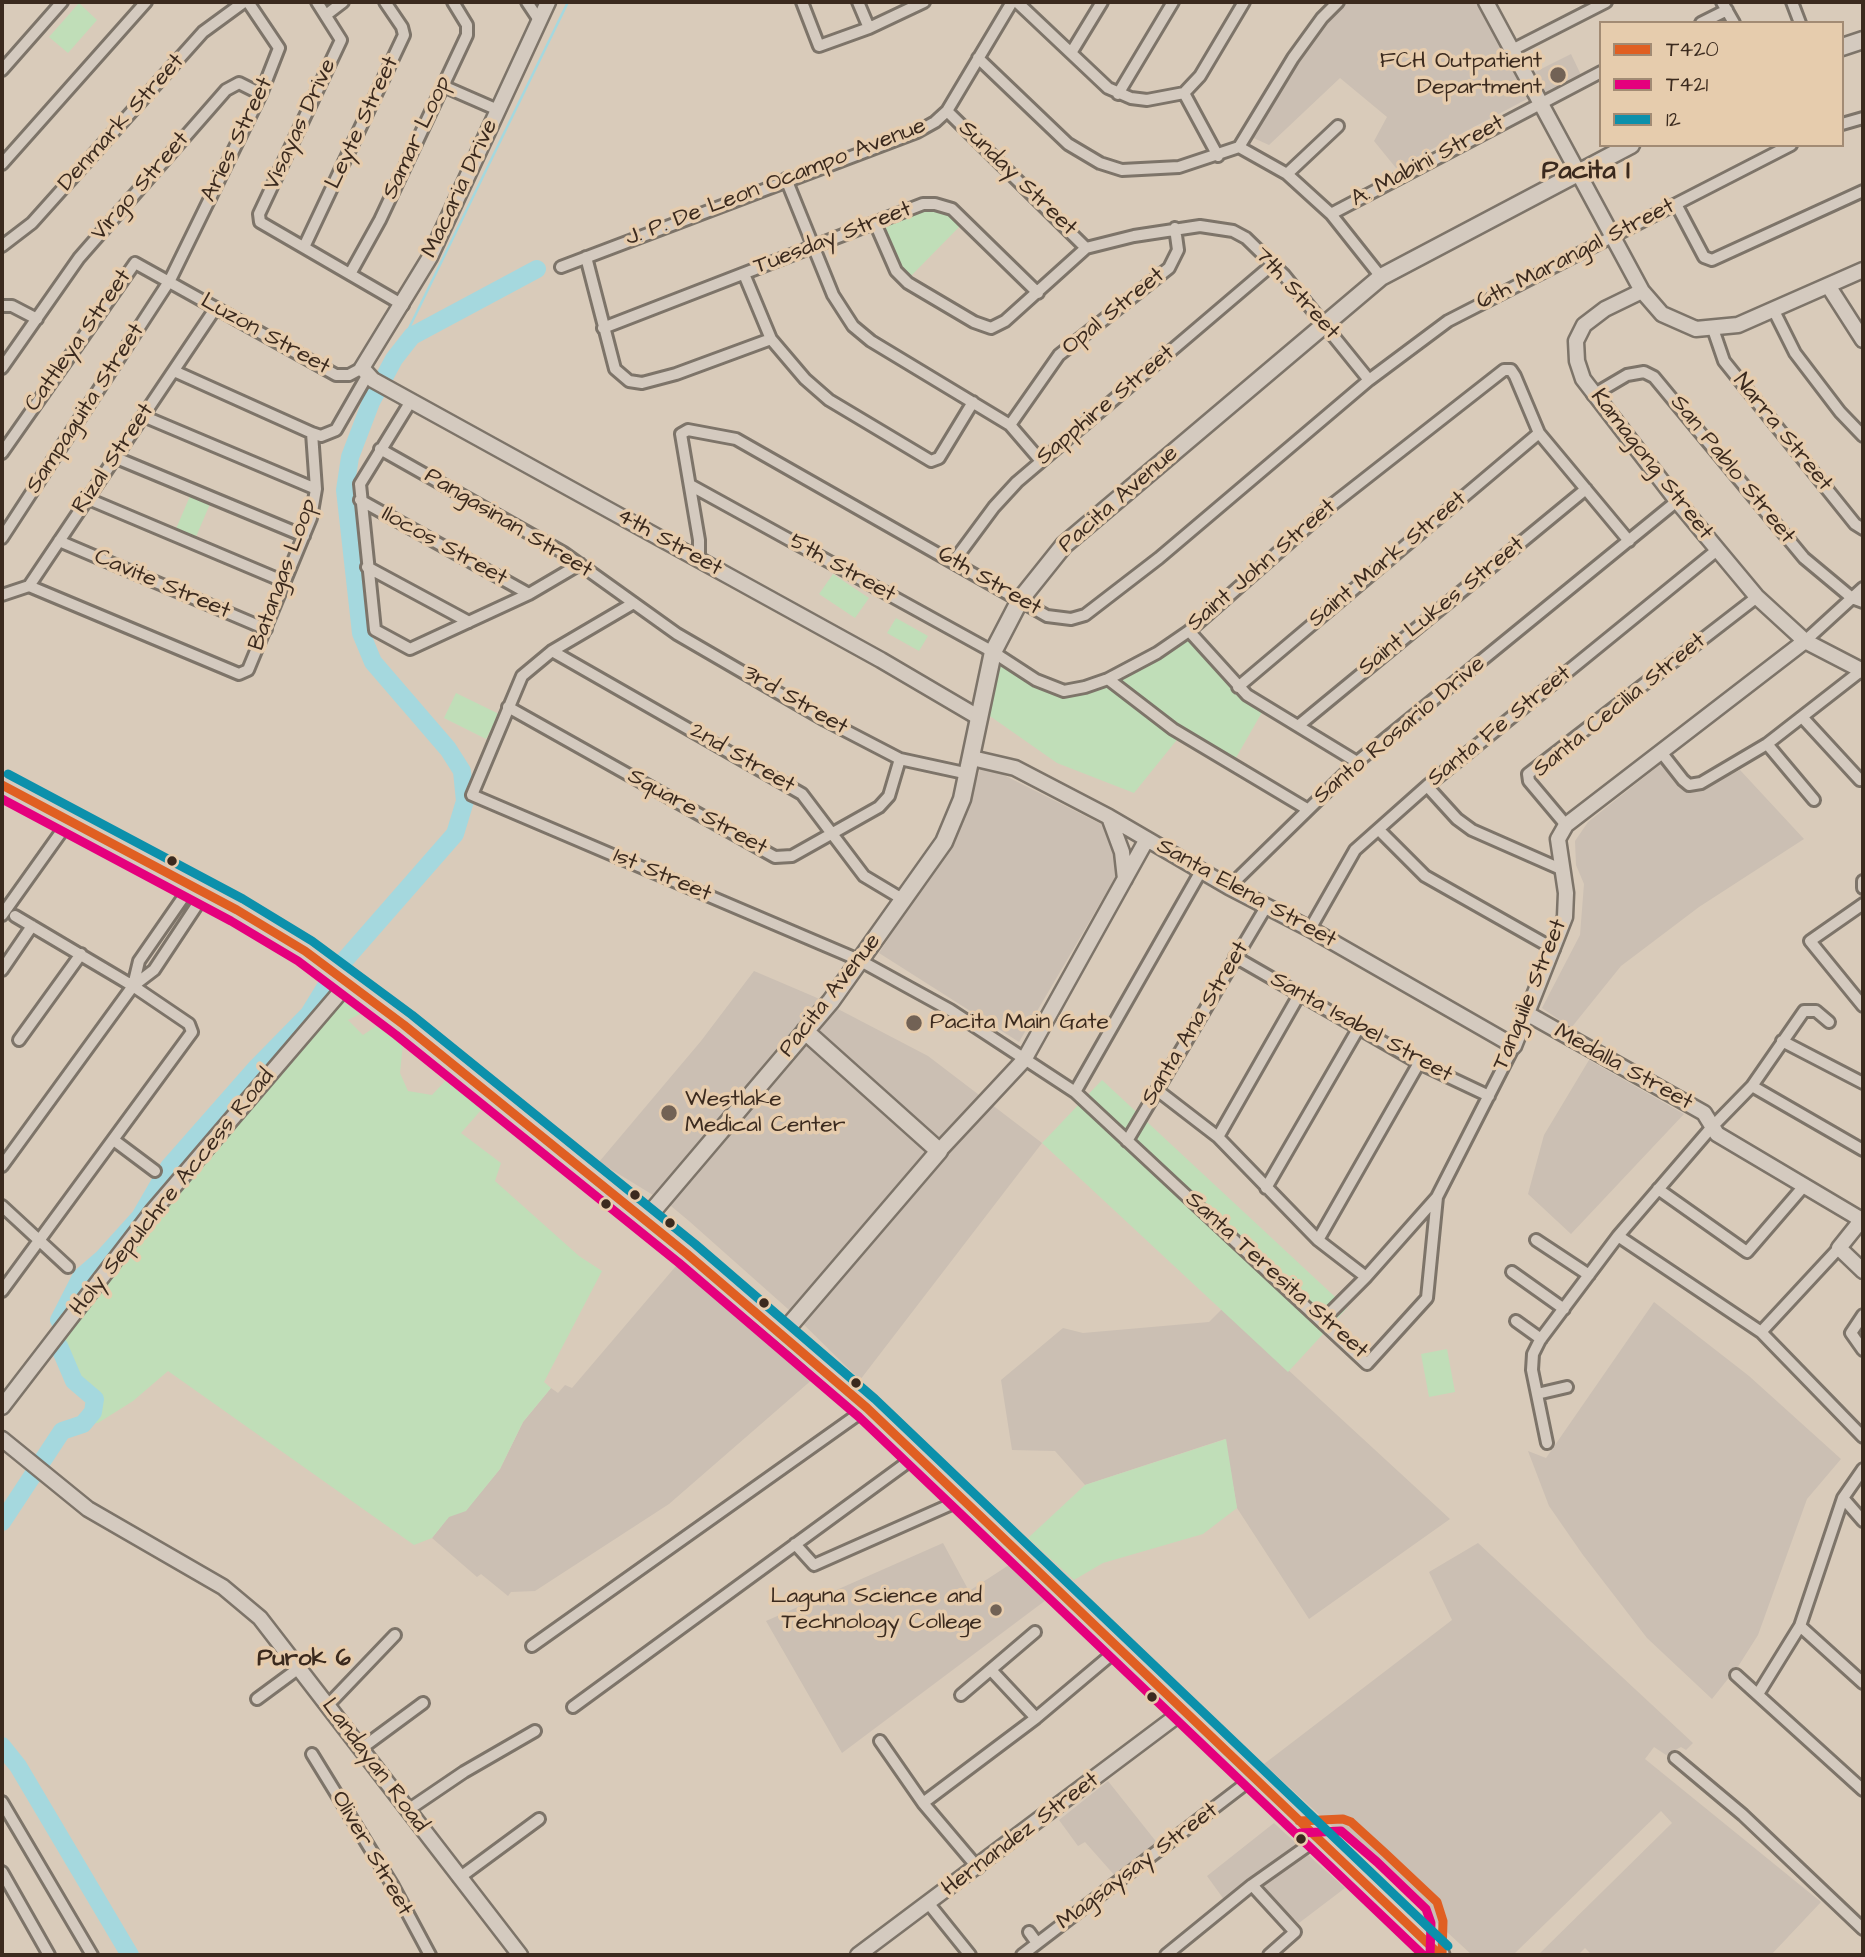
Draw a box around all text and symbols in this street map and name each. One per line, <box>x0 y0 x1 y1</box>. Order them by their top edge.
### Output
legend <box>1599 21 1844 147</box>
text: T420 <box>1666 35 1719 64</box>
place label: FCH Outpatient Department <box>1380 48 1542 102</box>
street label: Denmark Street <box>53 49 191 197</box>
street label: Leyte Street <box>320 52 406 194</box>
street label: Visayas Drive <box>259 55 343 195</box>
marker: FCH Outpatient Department <box>1548 65 1568 85</box>
text: T421 <box>1666 70 1708 99</box>
street label: Samar Loop <box>377 72 459 204</box>
street label: Aries Street <box>196 73 280 207</box>
text: 12 <box>1666 105 1681 134</box>
street label: A. Mabini Street <box>1347 110 1509 214</box>
street label: J. P. De Leon Ocampo Avenue <box>622 113 930 253</box>
street label: Macaria Drive <box>417 115 505 263</box>
street label: Sunday Street <box>952 116 1082 242</box>
street label: Virgo Street <box>86 127 196 247</box>
district label: Pacita I <box>1542 157 1630 189</box>
street label: 6th Marangal Street <box>1472 193 1680 317</box>
street label: Tuesday Street <box>750 196 916 282</box>
street label: 7th Street <box>1247 242 1345 346</box>
street label: Opal Street <box>1057 262 1171 362</box>
street label: Cattleya Street <box>20 265 138 417</box>
street label: Luzon Street <box>196 288 334 382</box>
street label: Sampaguita Street <box>21 319 151 499</box>
street label: Sapphire Street <box>1031 340 1181 472</box>
street label: Narra Street <box>1726 369 1838 497</box>
street label: Kamagong Street <box>1584 384 1718 546</box>
street label: San Pablo Street <box>1664 390 1800 550</box>
street label: Rizal Street <box>67 399 161 519</box>
street label: Pacita Avenue <box>1054 441 1184 559</box>
street label: Pangasinan Street <box>419 463 597 585</box>
street label: Saint Mark Street <box>1303 486 1473 634</box>
street label: Saint John Street <box>1182 494 1342 638</box>
street label: Batangas Loop <box>244 495 324 655</box>
street label: Ilocos Street <box>376 501 512 593</box>
street label: 4th Street <box>611 503 727 583</box>
street label: 5th Street <box>784 529 900 609</box>
street label: Saint Lukes Street <box>1353 532 1531 682</box>
street label: 6th Street <box>932 541 1046 623</box>
street label: Cavite Street <box>90 544 234 626</box>
street label: Santa Cecilia Street <box>1528 628 1712 784</box>
street label: Santo Rosario Drive <box>1308 651 1492 811</box>
street label: 3rd Street <box>738 660 852 742</box>
street label: Santa Fe Street <box>1423 661 1577 793</box>
street label: 2nd Street <box>685 718 799 800</box>
street label: Square Street <box>622 763 772 863</box>
street label: Santa Elena Street <box>1151 833 1341 955</box>
street label: 1st Street <box>609 843 715 909</box>
unlabelled marker <box>165 854 179 868</box>
street label: Tanguile Street <box>1488 915 1574 1075</box>
street label: Pacita Avenue <box>774 929 888 1063</box>
street label: Santa Ana Street <box>1136 937 1256 1111</box>
street label: Santa Isabel Street <box>1265 966 1457 1090</box>
place label: Pacita Main Gate <box>930 1009 1109 1037</box>
marker: Pacita Main Gate <box>904 1013 924 1033</box>
street label: Medalla Street <box>1549 1019 1697 1117</box>
street label: Holy Sepulchre Access Road <box>65 1064 281 1322</box>
place label: Westlake Medical Center <box>685 1086 845 1140</box>
marker: Westlake Medical Center <box>659 1103 679 1123</box>
street label: Santa Teresita Street <box>1179 1187 1373 1365</box>
unlabelled marker <box>628 1188 642 1202</box>
unlabelled marker <box>599 1197 613 1211</box>
unlabelled marker <box>663 1216 677 1230</box>
unlabelled marker <box>757 1296 771 1310</box>
unlabelled marker <box>849 1376 863 1390</box>
place label: Laguna Science and Technology College <box>770 1583 982 1637</box>
marker: Laguna Science and Technology College <box>988 1602 1004 1618</box>
district label: Purok 6 <box>257 1646 351 1674</box>
unlabelled marker <box>1145 1690 1159 1704</box>
street label: Landayan Road <box>315 1694 433 1838</box>
street label: Hernandez Street <box>937 1767 1105 1903</box>
street label: Oliver Street <box>324 1787 418 1921</box>
street label: Magsaysay Street <box>1052 1797 1224 1937</box>
unlabelled marker <box>1294 1832 1308 1846</box>

